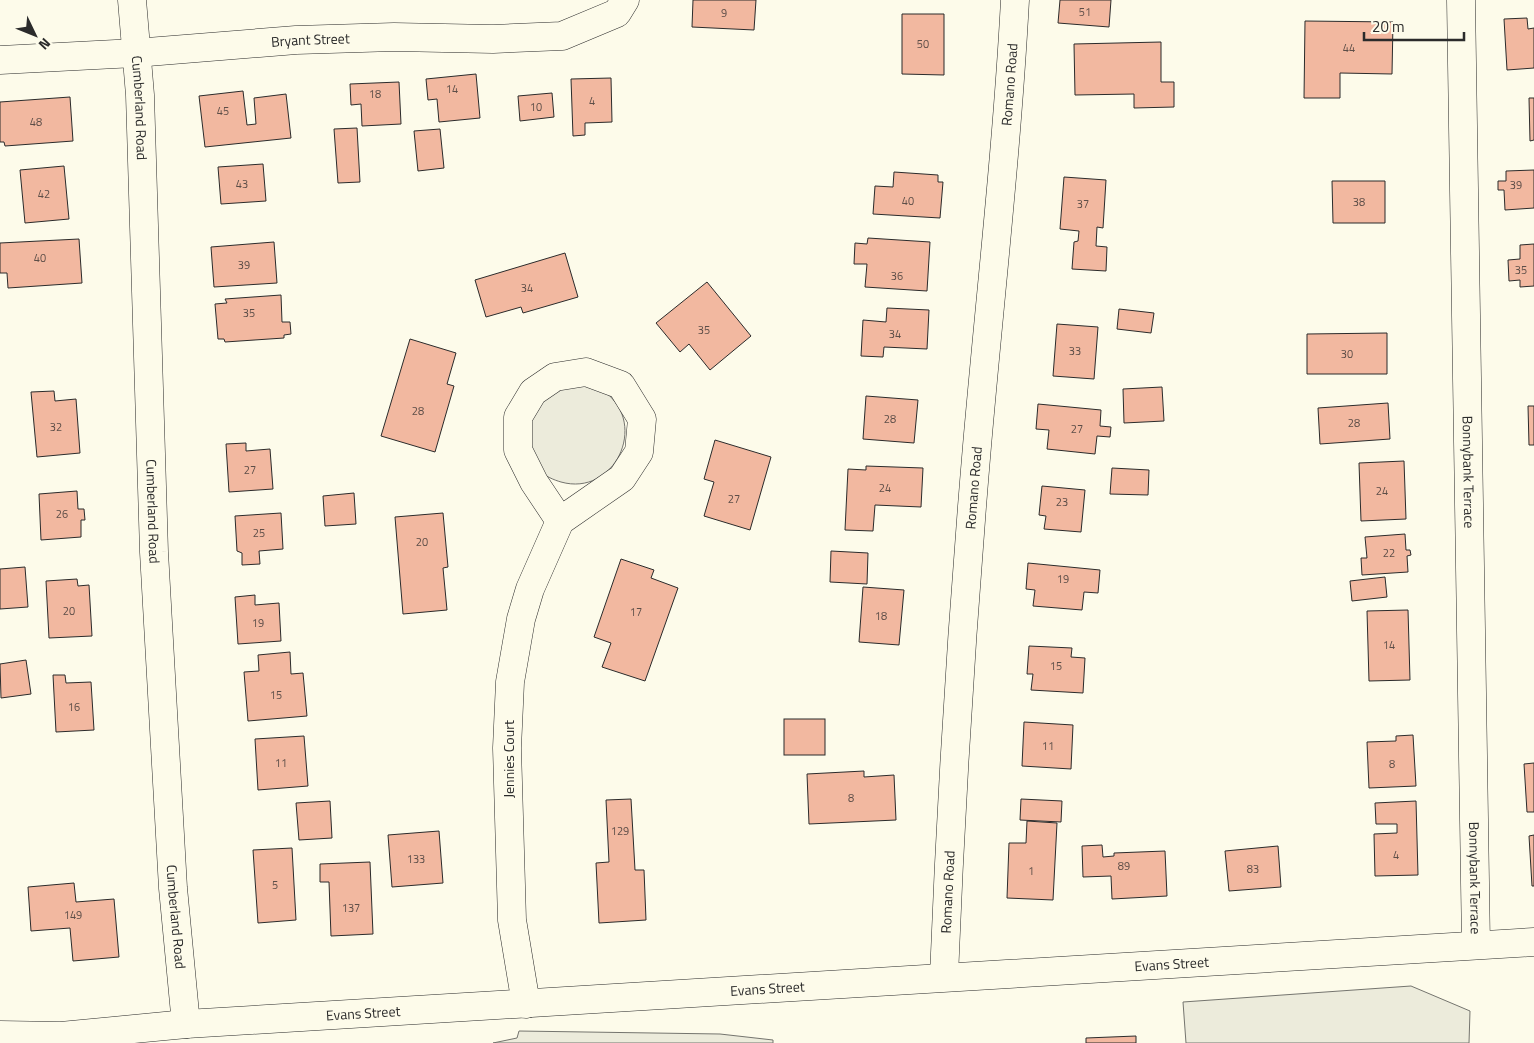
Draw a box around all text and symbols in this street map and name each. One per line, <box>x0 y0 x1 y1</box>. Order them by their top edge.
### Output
house number: 51 <box>1079 4 1091 20</box>
house number: 9 <box>721 5 727 21</box>
north arrow <box>10 10 60 60</box>
scale bar <box>1364 10 1464 42</box>
text: 20 m <box>1372 15 1405 38</box>
street label: Bryant Street <box>270 27 350 52</box>
text: N <box>34 33 56 55</box>
house number: 50 <box>917 36 929 52</box>
house number: 44 <box>1343 40 1355 56</box>
street label: Romano Road <box>995 42 1022 127</box>
street label: Cumberland Road <box>127 55 153 160</box>
house number: 14 <box>446 81 458 97</box>
house number: 18 <box>369 86 381 102</box>
house number: 4 <box>589 93 595 109</box>
house number: 10 <box>530 99 542 115</box>
house number: 45 <box>217 103 229 119</box>
house number: 48 <box>30 114 42 130</box>
house number: 43 <box>236 176 248 192</box>
house number: 39 <box>1510 177 1522 193</box>
house number: 42 <box>38 186 50 202</box>
house number: 40 <box>902 193 914 209</box>
house number: 38 <box>1353 194 1365 210</box>
house number: 37 <box>1077 196 1089 212</box>
house number: 40 <box>34 250 46 266</box>
house number: 39 <box>238 257 250 273</box>
house number: 35 <box>1515 262 1527 278</box>
house number: 36 <box>891 268 903 284</box>
house number: 34 <box>521 280 533 296</box>
house number: 35 <box>243 305 255 321</box>
house number: 35 <box>698 322 710 338</box>
house number: 34 <box>889 326 901 342</box>
house number: 33 <box>1069 343 1081 359</box>
house number: 30 <box>1341 346 1353 362</box>
house number: 28 <box>412 403 424 419</box>
house number: 28 <box>884 411 896 427</box>
house number: 28 <box>1348 415 1360 431</box>
street label: Bonnybank Terrace <box>1458 416 1480 528</box>
house number: 32 <box>50 419 62 435</box>
house number: 27 <box>1071 421 1083 437</box>
street label: Romano Road <box>959 446 987 530</box>
street label: Cumberland Road <box>141 459 166 564</box>
house number: 27 <box>244 462 256 478</box>
house number: 24 <box>879 480 891 496</box>
house number: 24 <box>1376 483 1388 499</box>
house number: 27 <box>728 491 740 507</box>
house number: 23 <box>1056 494 1068 510</box>
house number: 26 <box>56 506 68 522</box>
house number: 25 <box>253 525 265 541</box>
house number: 20 <box>416 534 428 550</box>
house number: 22 <box>1383 545 1395 561</box>
house number: 19 <box>1057 571 1069 587</box>
house number: 20 <box>63 603 75 619</box>
house number: 17 <box>630 604 642 620</box>
house number: 18 <box>875 608 887 624</box>
house number: 19 <box>252 615 264 631</box>
house number: 14 <box>1383 637 1395 653</box>
house number: 15 <box>1050 658 1062 674</box>
house number: 15 <box>270 687 282 703</box>
house number: 16 <box>68 699 80 715</box>
street label: Jennies Court <box>498 720 519 798</box>
house number: 11 <box>1042 738 1054 754</box>
house number: 11 <box>275 755 287 771</box>
house number: 8 <box>1389 756 1395 772</box>
house number: 8 <box>848 790 854 806</box>
street label: Bonnybank Terrace <box>1464 821 1487 934</box>
house number: 129 <box>611 823 629 839</box>
house number: 4 <box>1393 847 1399 863</box>
street label: Romano Road <box>935 850 960 934</box>
house number: 133 <box>407 851 425 867</box>
house number: 89 <box>1118 858 1130 874</box>
house number: 83 <box>1247 861 1259 877</box>
house number: 1 <box>1028 863 1034 879</box>
street label: Cumberland Road <box>162 864 192 970</box>
house number: 5 <box>272 877 278 893</box>
house number: 137 <box>342 900 360 916</box>
house number: 149 <box>64 907 82 923</box>
street label: Evans Street <box>1134 951 1209 976</box>
street label: Evans Street <box>729 975 805 1001</box>
street label: Evans Street <box>325 1000 401 1025</box>

